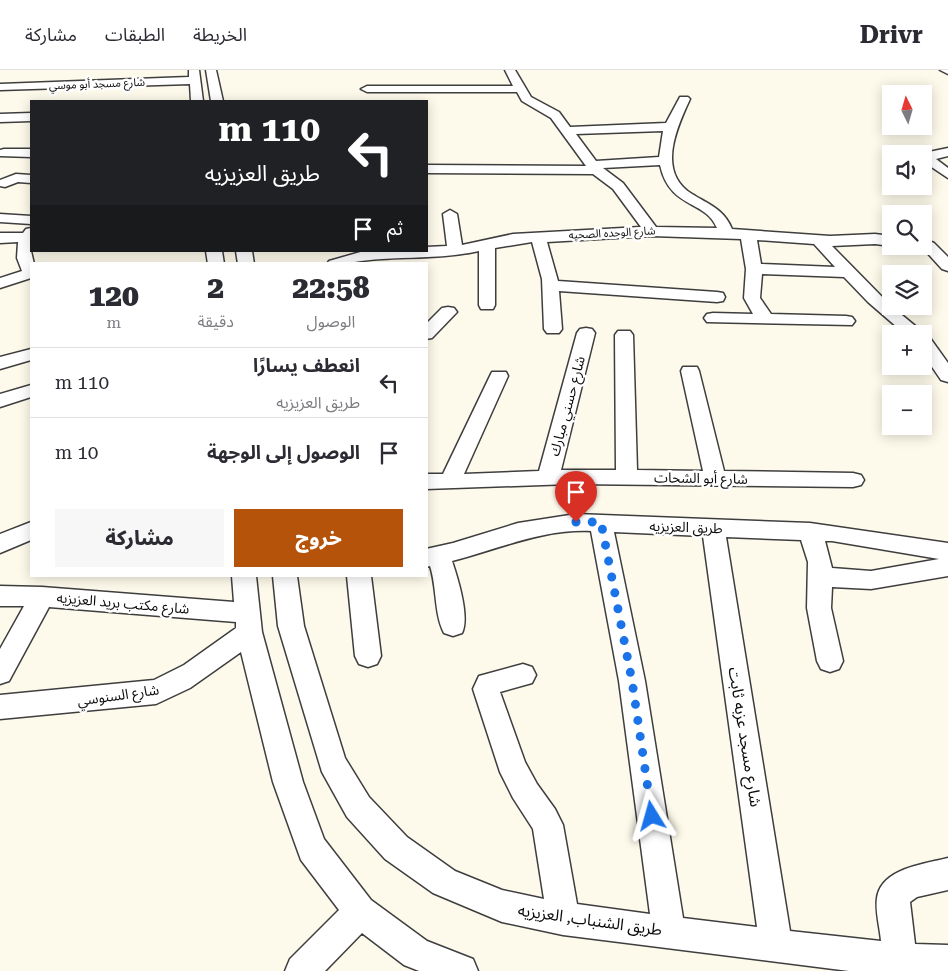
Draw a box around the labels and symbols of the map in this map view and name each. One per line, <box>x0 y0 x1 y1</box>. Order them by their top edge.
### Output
street label: شارع مسجد أبو موسي <box>49 75 146 95</box>
north arrow <box>882 85 932 135</box>
street label: شارع الوحده الصحيه <box>568 224 656 243</box>
street label: شارع حسني مبارك <box>546 354 591 459</box>
street label: شارع أبو الشحات <box>654 468 748 490</box>
pin <box>555 471 597 522</box>
street label: طريق العزيزيه <box>649 518 723 538</box>
street label: شارع مكتب بريد العزيزيه <box>56 589 190 620</box>
street label: شارع مسجد عزبه ثابت <box>722 666 765 809</box>
street label: شارع السنوسي <box>76 681 160 712</box>
position arrow <box>625 789 677 841</box>
street label: طريق الشنباب, العزيزيه <box>517 900 663 941</box>

